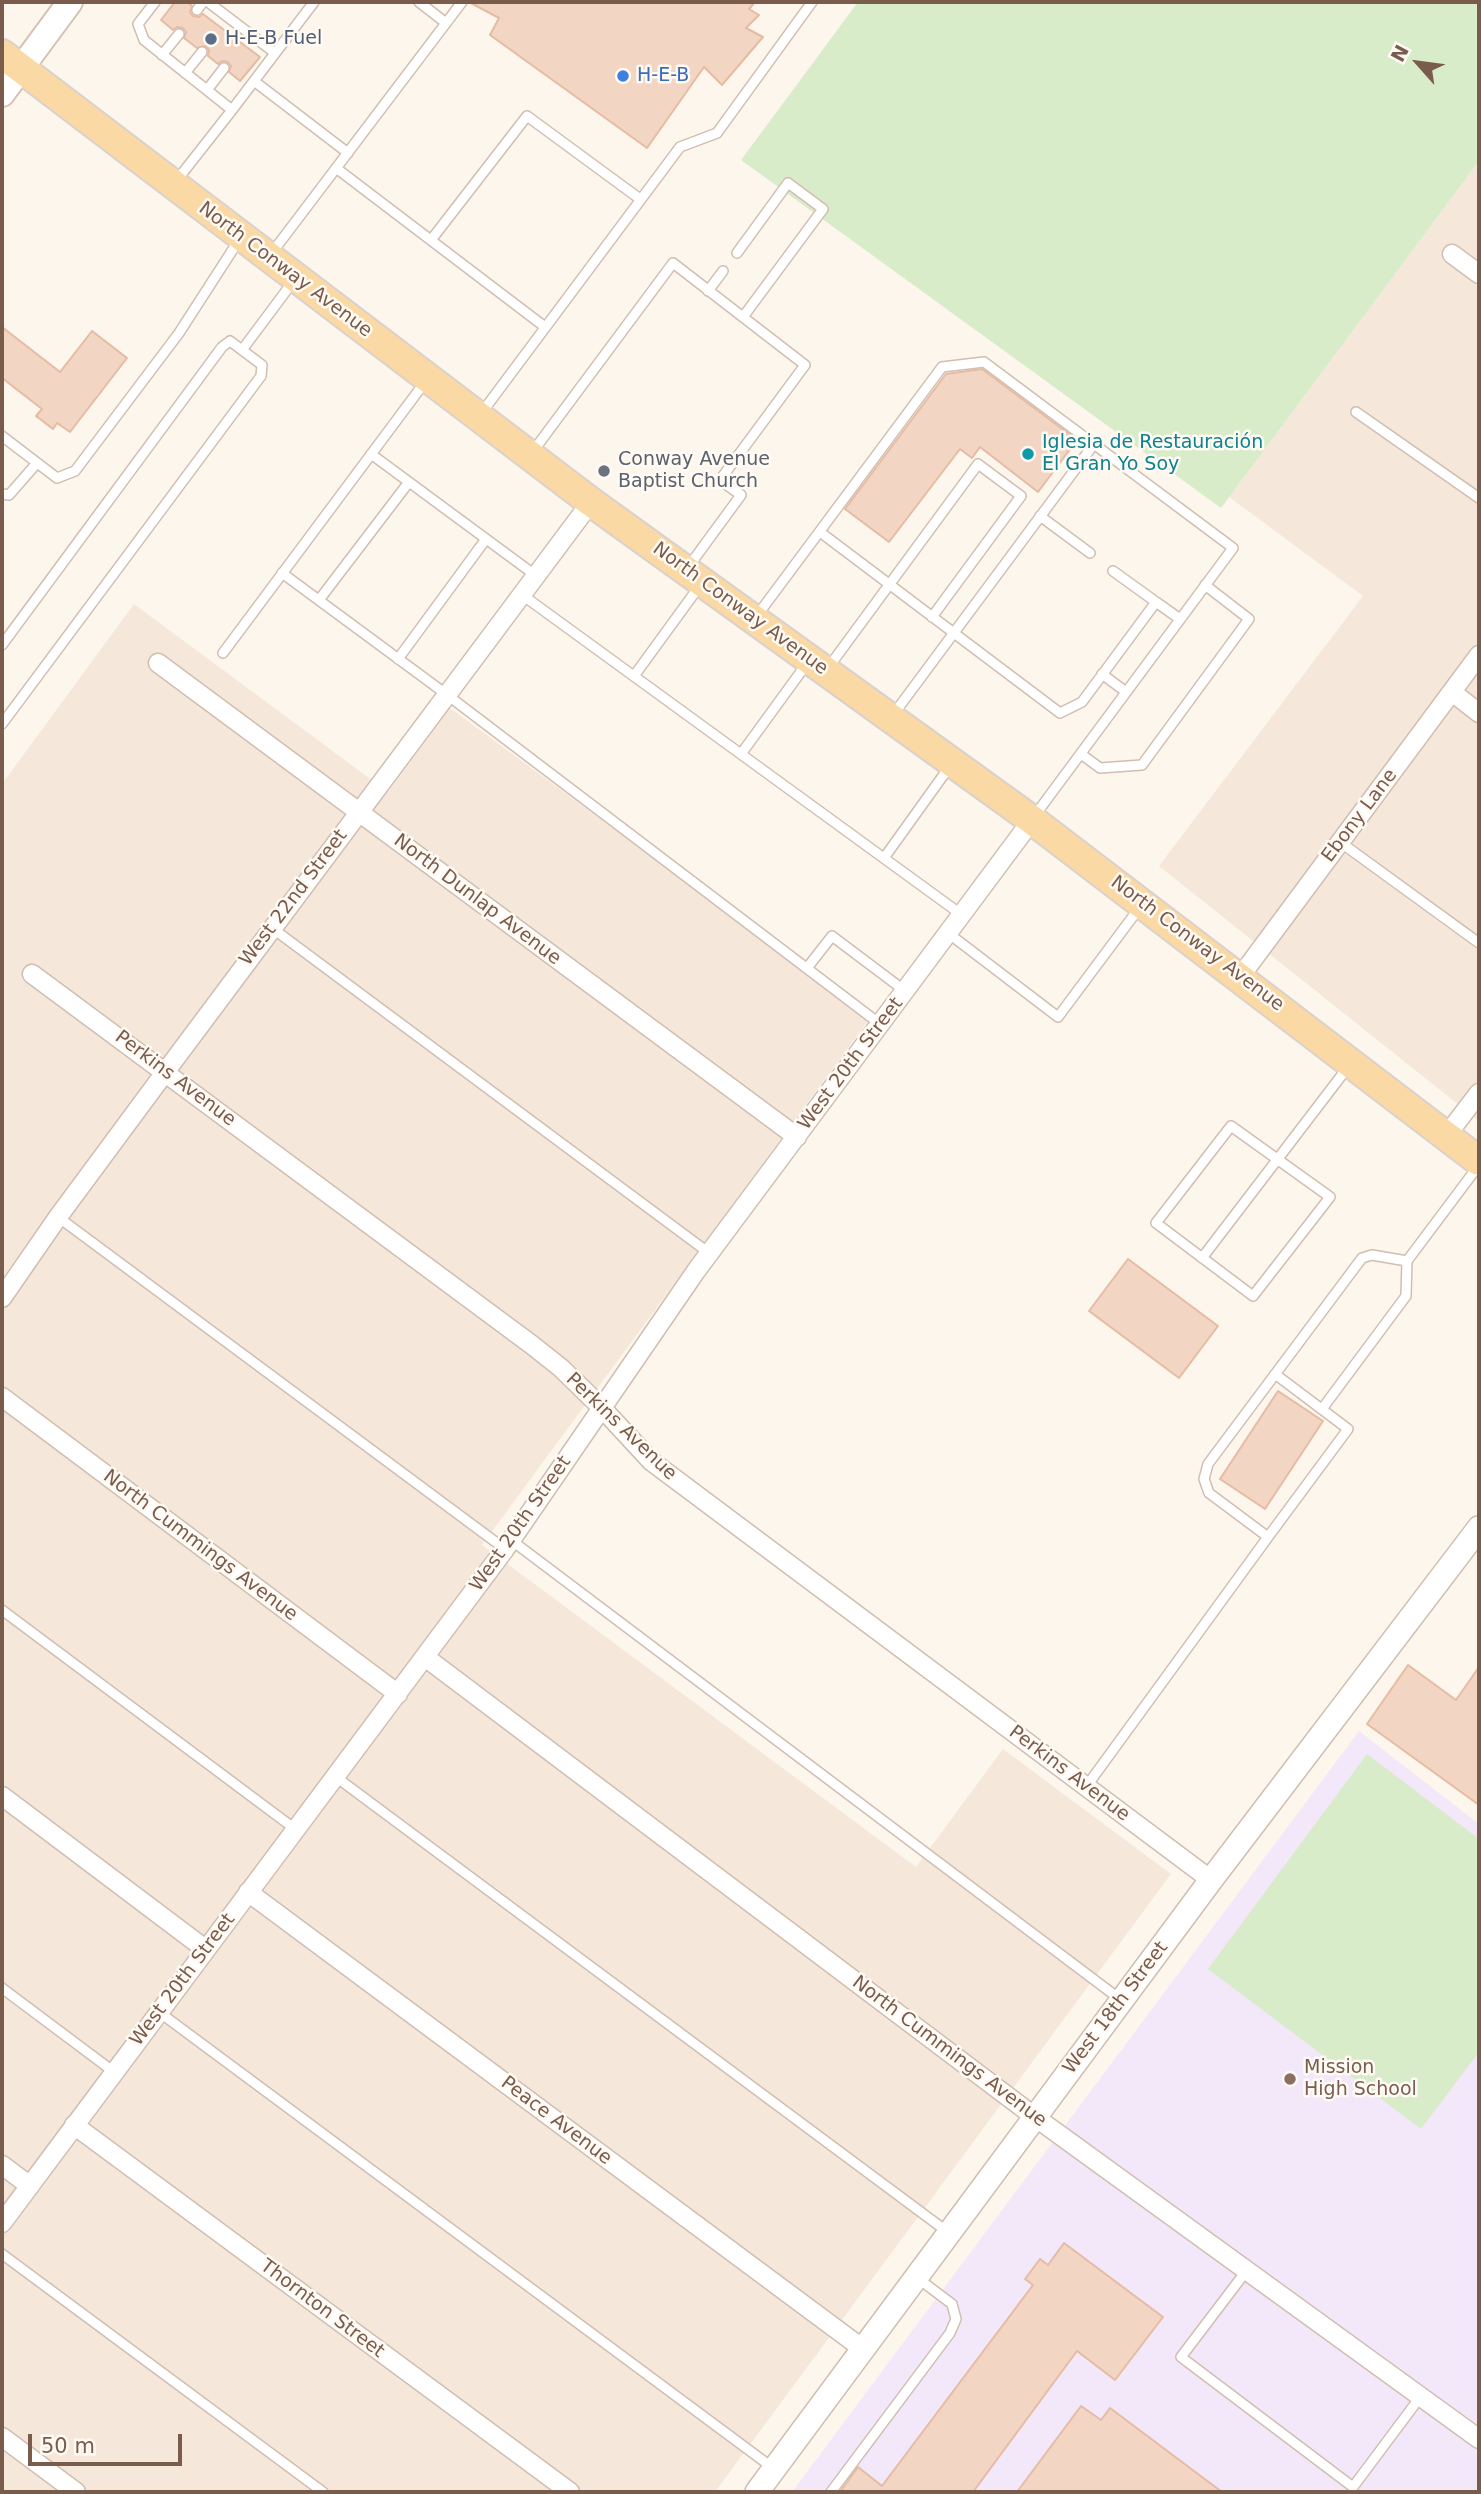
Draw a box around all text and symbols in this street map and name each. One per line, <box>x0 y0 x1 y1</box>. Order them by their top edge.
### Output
place label: H-E-B Fuel <box>225 28 322 50</box>
north arrow <box>1383 28 1453 98</box>
marker: H-E-B Fuel <box>203 31 219 47</box>
text: N <box>1386 41 1413 65</box>
place label: H-E-B <box>637 65 689 87</box>
marker: H-E-B <box>615 68 631 84</box>
street label: North Conway Avenue <box>194 197 376 343</box>
place label: Iglesia de Restauración El Gran Yo Soy <box>1042 432 1263 476</box>
marker: Iglesia de Restauración El Gran Yo Soy <box>1020 446 1036 462</box>
place label: Conway Avenue Baptist Church <box>618 449 770 493</box>
marker: Conway Avenue Baptist Church <box>596 463 612 479</box>
street label: North Conway Avenue <box>648 538 832 680</box>
street label: Ebony Lane <box>1318 765 1402 867</box>
street label: West 22nd Street <box>235 825 353 971</box>
street label: North Dunlap Avenue <box>389 830 565 970</box>
street label: North Conway Avenue <box>1106 871 1288 1017</box>
street label: West 20th Street <box>794 993 908 1135</box>
street label: Perkins Avenue <box>110 1026 240 1132</box>
street label: Perkins Avenue <box>561 1368 681 1486</box>
street label: West 20th Street <box>466 1452 576 1596</box>
street label: North Cummings Avenue <box>98 1465 302 1627</box>
street label: Perkins Avenue <box>1004 1721 1134 1827</box>
street label: West 20th Street <box>126 1909 240 2051</box>
street label: West 18th Street <box>1059 1937 1173 2079</box>
street label: North Cummings Avenue <box>847 1971 1051 2133</box>
place label: Mission High School <box>1304 2057 1417 2101</box>
marker: Mission High School <box>1282 2071 1298 2087</box>
street label: Peace Avenue <box>496 2072 616 2170</box>
street label: Thornton Street <box>255 2255 389 2363</box>
scale bar <box>32 2420 186 2464</box>
text: 50 m <box>41 2434 95 2458</box>

